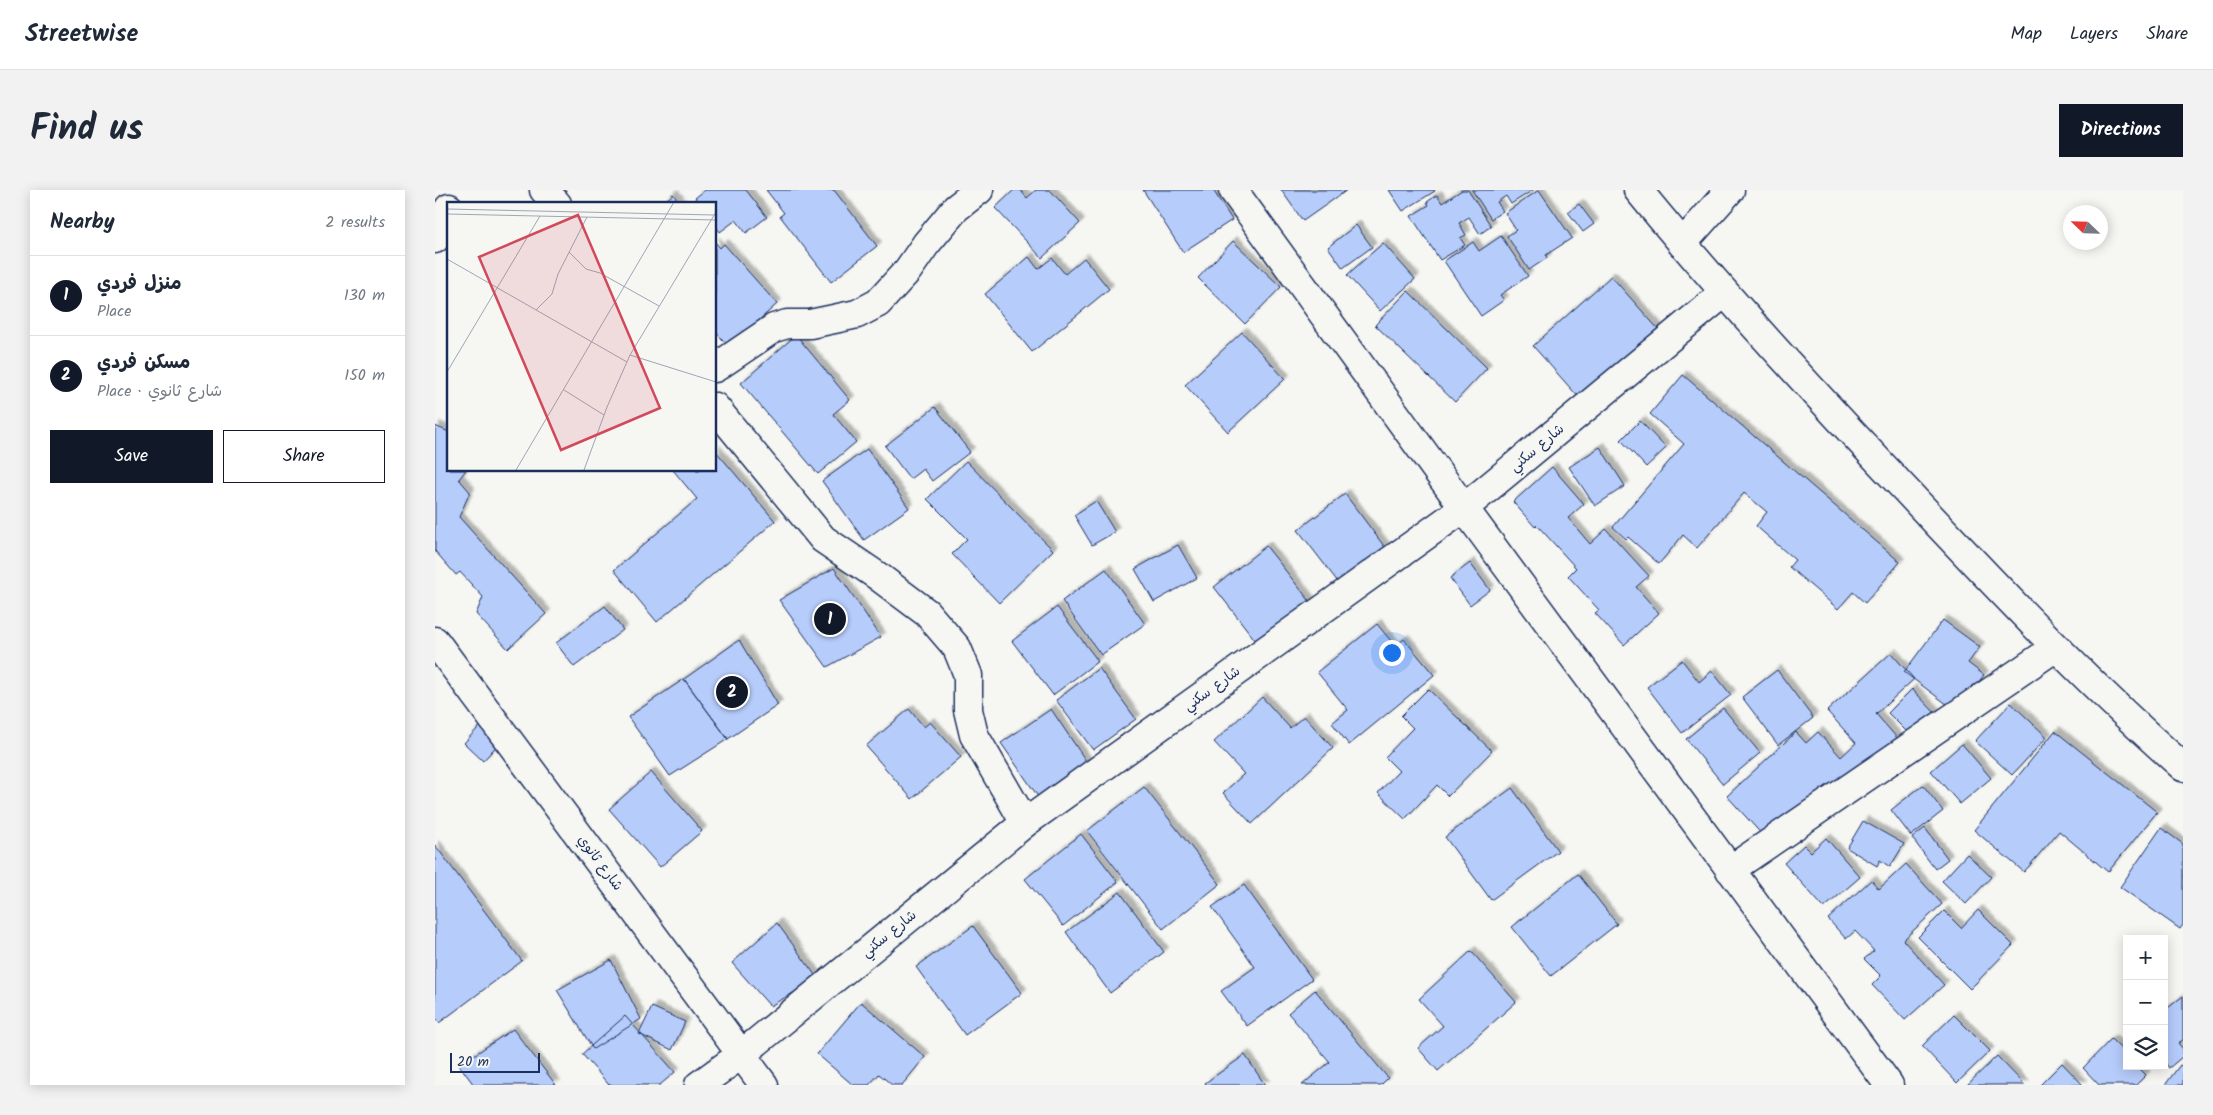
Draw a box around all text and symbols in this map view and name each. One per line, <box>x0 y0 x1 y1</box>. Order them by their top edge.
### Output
text: Streetwise <box>25 15 138 54</box>
text: Map <box>2011 20 2042 49</box>
text: Layers <box>2070 20 2118 49</box>
text: Share <box>2146 20 2188 49</box>
text: Find us <box>30 102 143 158</box>
button: Directions <box>2059 104 2183 157</box>
inset map <box>447 202 716 471</box>
north arrow <box>2063 205 2108 250</box>
text: Nearby <box>50 206 115 239</box>
text: 2 results <box>325 210 385 235</box>
text: منزل فردي <box>97 269 181 299</box>
text: 1 <box>64 283 68 308</box>
text: 130 m <box>344 283 385 308</box>
text: Place <box>97 299 131 324</box>
text: مسكن فردي <box>97 348 190 378</box>
text: 2 <box>61 363 71 388</box>
text: 150 m <box>344 363 385 388</box>
text: Place · شارع ثانوي <box>97 379 222 404</box>
street label: شارع سكني <box>1505 418 1570 478</box>
button: Save <box>50 430 213 483</box>
button: Share <box>223 430 385 483</box>
pin: 1 <box>814 600 846 638</box>
your location <box>1379 640 1405 666</box>
street label: شارع سكني <box>1179 661 1246 718</box>
pin: 2 <box>716 673 748 711</box>
street label: شارع ثانوي <box>572 830 628 896</box>
street label: شارع سكني <box>857 905 922 964</box>
map controls <box>2123 935 2168 1070</box>
button: + <box>2123 935 2168 980</box>
button: − <box>2123 980 2168 1025</box>
button: layers <box>2123 1025 2168 1070</box>
scale bar <box>450 1050 540 1073</box>
text: 20 m <box>457 1051 489 1073</box>

